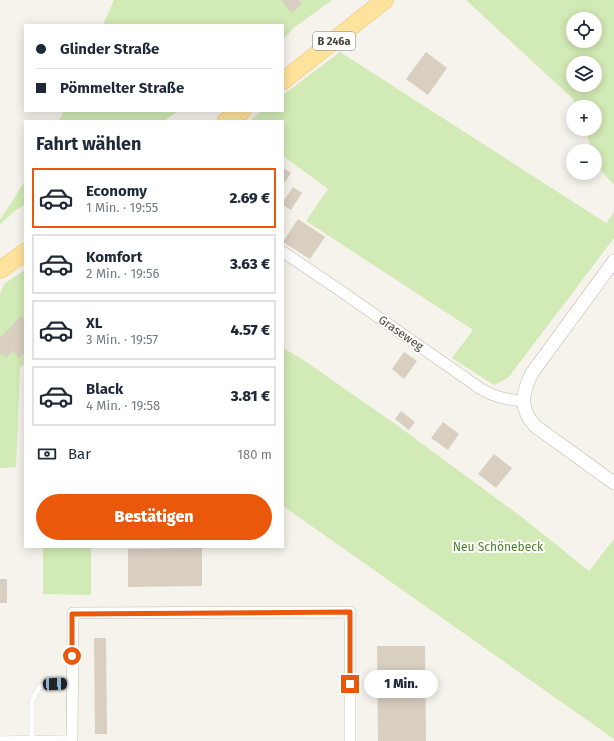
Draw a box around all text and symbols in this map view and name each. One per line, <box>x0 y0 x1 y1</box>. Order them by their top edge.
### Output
map controls <box>566 12 602 180</box>
button: locate <box>566 12 602 48</box>
road number: B 246a <box>313 32 355 50</box>
text: Glinder Straße <box>60 40 159 58</box>
button: layers <box>566 56 602 92</box>
text: Pömmelter Straße <box>60 79 184 97</box>
button: + <box>566 100 602 136</box>
text: Fahrt wählen <box>36 133 141 155</box>
button: − <box>566 144 602 180</box>
icon: car <box>38 180 74 216</box>
text: Economy <box>86 182 147 200</box>
text: 2.69 € <box>229 189 270 207</box>
text: 1 Min. · 19:55 <box>86 200 158 215</box>
icon: car <box>38 246 74 282</box>
text: Komfort <box>86 248 142 266</box>
text: 3.63 € <box>230 255 270 273</box>
text: 2 Min. · 19:56 <box>86 266 159 281</box>
icon: car <box>38 312 74 348</box>
street label: Graseweg <box>376 312 427 354</box>
text: XL <box>86 314 102 332</box>
text: 4.57 € <box>230 321 270 339</box>
text: 3 Min. · 19:57 <box>86 332 158 347</box>
icon: car <box>38 378 74 414</box>
text: Black <box>86 380 123 398</box>
text: 3.81 € <box>231 387 270 405</box>
text: 4 Min. · 19:58 <box>86 398 160 413</box>
icon: cash <box>36 443 58 465</box>
text: Bar <box>68 445 91 463</box>
text: 180 m <box>237 447 272 462</box>
button: Bestätigen <box>36 494 272 540</box>
park label: Neu Schönebeck <box>453 540 544 554</box>
route start <box>63 647 81 665</box>
callout: 1 Min. <box>364 670 438 698</box>
route end <box>341 675 359 693</box>
text: 1 Min. <box>384 676 418 691</box>
car <box>43 678 67 690</box>

